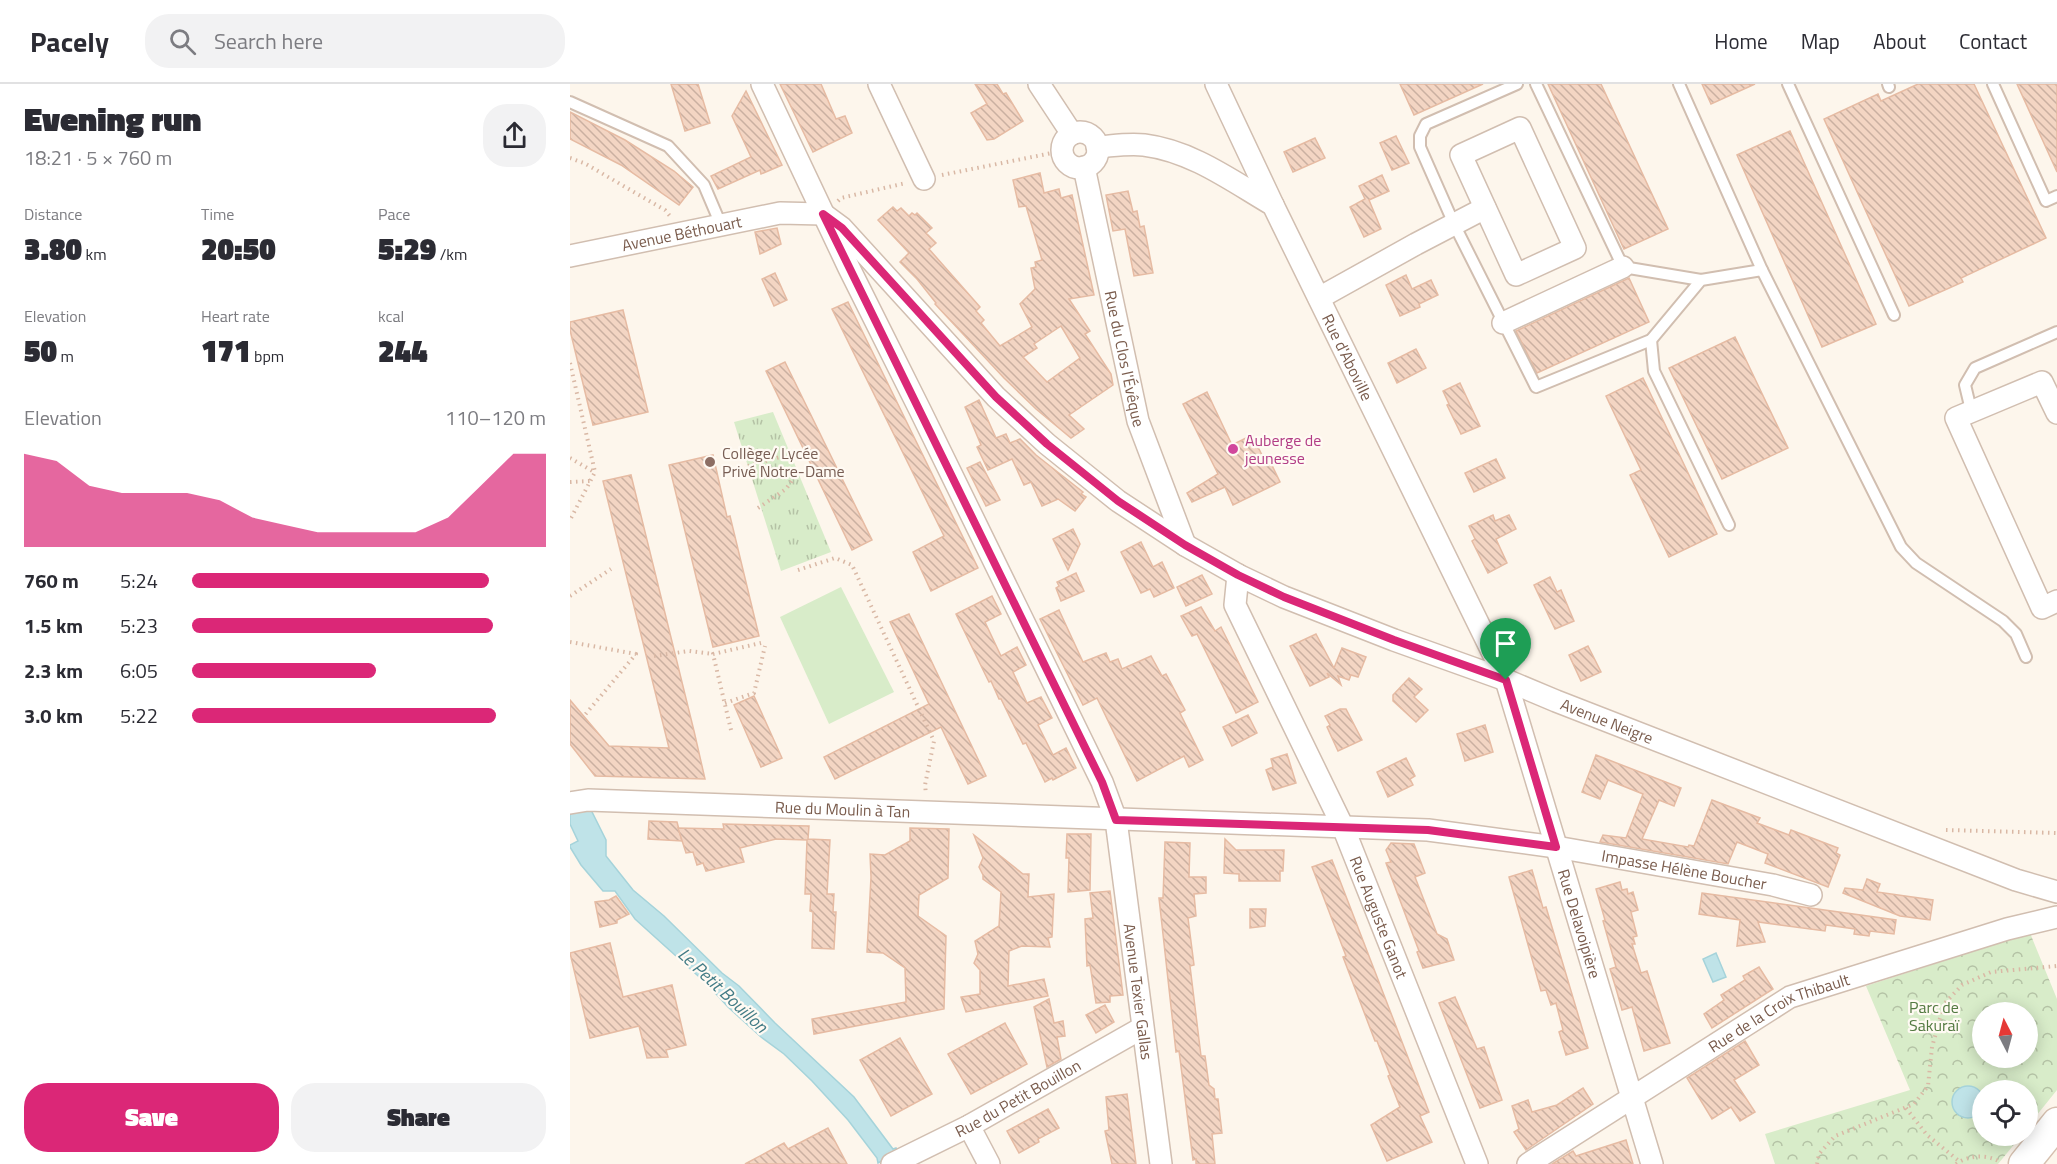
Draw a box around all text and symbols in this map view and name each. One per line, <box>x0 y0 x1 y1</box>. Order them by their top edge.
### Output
search box <box>145 14 565 68</box>
text: Pacely <box>30 20 109 63</box>
text: Search here <box>214 24 323 58</box>
icon: search <box>166 25 199 58</box>
text: Home <box>1714 25 1768 57</box>
text: Map <box>1801 25 1840 57</box>
text: About <box>1873 25 1926 57</box>
text: Contact <box>1959 25 2027 57</box>
text: Evening run <box>24 94 201 144</box>
button: share <box>483 104 546 167</box>
text: 18:21 · 5 × 760 m <box>24 142 172 173</box>
text: Distance <box>24 202 82 226</box>
text: Time <box>201 202 234 226</box>
text: Pace <box>378 202 410 226</box>
street label: Avenue Béthouart <box>620 209 744 257</box>
text: 3.80 <box>24 226 82 272</box>
text: 20:50 <box>201 226 276 272</box>
text: 5:29 <box>378 226 436 272</box>
text: km <box>82 242 107 266</box>
text: /km <box>436 242 467 266</box>
street label: Rue du Clos l'Évêque <box>1099 288 1151 431</box>
text: Elevation <box>24 304 86 328</box>
text: Heart rate <box>201 304 270 328</box>
text: kcal <box>378 304 404 328</box>
street label: Rue d'Aboville <box>1316 310 1379 405</box>
text: 50 <box>24 328 57 374</box>
text: 171 <box>201 328 251 374</box>
text: 244 <box>378 328 428 374</box>
text: m <box>57 344 74 368</box>
text: bpm <box>251 344 284 368</box>
text: Elevation <box>24 402 102 433</box>
text: 110–120 m <box>445 402 546 433</box>
place label: Auberge de jeunesse <box>1244 428 1321 470</box>
place label: Collège/ Lycée Privé Notre-Dame <box>722 441 845 483</box>
marker: Auberge de jeunesse <box>1226 442 1240 456</box>
marker: Collège/ Lycée Privé Notre-Dame <box>703 455 717 469</box>
text: 760 m <box>24 565 79 596</box>
text: 5:24 <box>120 565 158 596</box>
text: 1.5 km <box>24 610 83 641</box>
text: 5:23 <box>120 610 158 641</box>
pin <box>1480 618 1531 680</box>
icon: arrive <box>1489 627 1522 660</box>
text: 2.3 km <box>24 655 83 686</box>
text: 6:05 <box>120 655 158 686</box>
street label: Avenue Neigre <box>1557 692 1657 750</box>
text: 3.0 km <box>24 700 83 731</box>
text: 5:22 <box>120 700 158 731</box>
street label: Rue du Moulin à Tan <box>775 795 911 823</box>
street label: Impasse Hélène Boucher <box>1600 843 1769 896</box>
street label: Rue Auguste Ganot <box>1344 852 1414 982</box>
street label: Rue Delavoipière <box>1552 866 1607 981</box>
street label: Avenue Texier Gallas <box>1118 922 1159 1061</box>
water label: Le Petit Bouillon <box>672 941 775 1040</box>
street label: Rue de la Croix Thibault <box>1703 967 1853 1058</box>
park label: Parc de Sakuraï <box>1909 995 1959 1037</box>
north arrow <box>1972 1002 2038 1068</box>
map controls <box>1972 1002 2038 1146</box>
street label: Rue du Petit Bouillon <box>951 1053 1085 1143</box>
button: locate <box>1972 1080 2038 1146</box>
button: Save <box>24 1083 279 1152</box>
button: Share <box>291 1083 546 1152</box>

